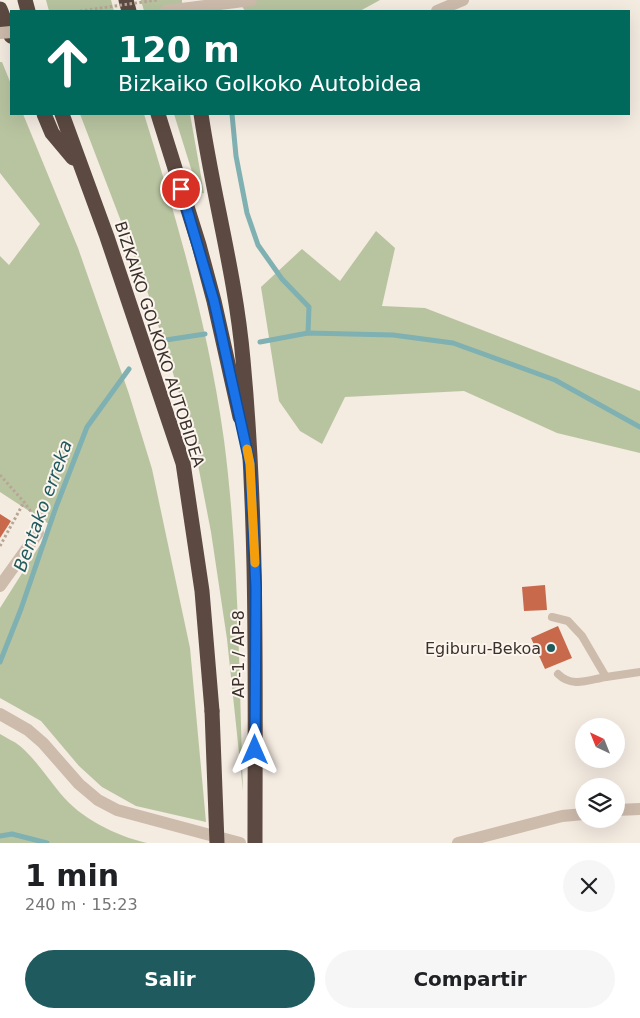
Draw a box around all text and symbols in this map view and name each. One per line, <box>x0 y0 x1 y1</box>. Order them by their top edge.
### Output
icon: ahead <box>35 30 100 95</box>
text: 120 m <box>118 30 240 70</box>
text: Bizkaiko Golkoko Autobidea <box>118 71 422 96</box>
pin <box>160 168 202 210</box>
icon: arrive <box>167 175 195 203</box>
street label: BIZKAIKO GOLKOKO AUTOBIDEA <box>111 219 208 470</box>
water label: Bentako erreka <box>9 437 76 574</box>
street label: AP-1 / AP-8 <box>229 610 248 698</box>
place label: Egiburu-Bekoa <box>425 639 541 658</box>
marker: Egiburu-Bekoa <box>545 642 557 654</box>
north arrow <box>575 718 625 768</box>
map controls <box>575 718 625 828</box>
position arrow <box>228 723 280 775</box>
button: layers <box>575 778 625 828</box>
text: 1 min <box>25 858 119 893</box>
button: close <box>563 860 615 912</box>
text: 240 m · 15:23 <box>25 895 138 914</box>
button: Salir <box>25 950 315 1008</box>
button: Compartir <box>325 950 615 1008</box>

